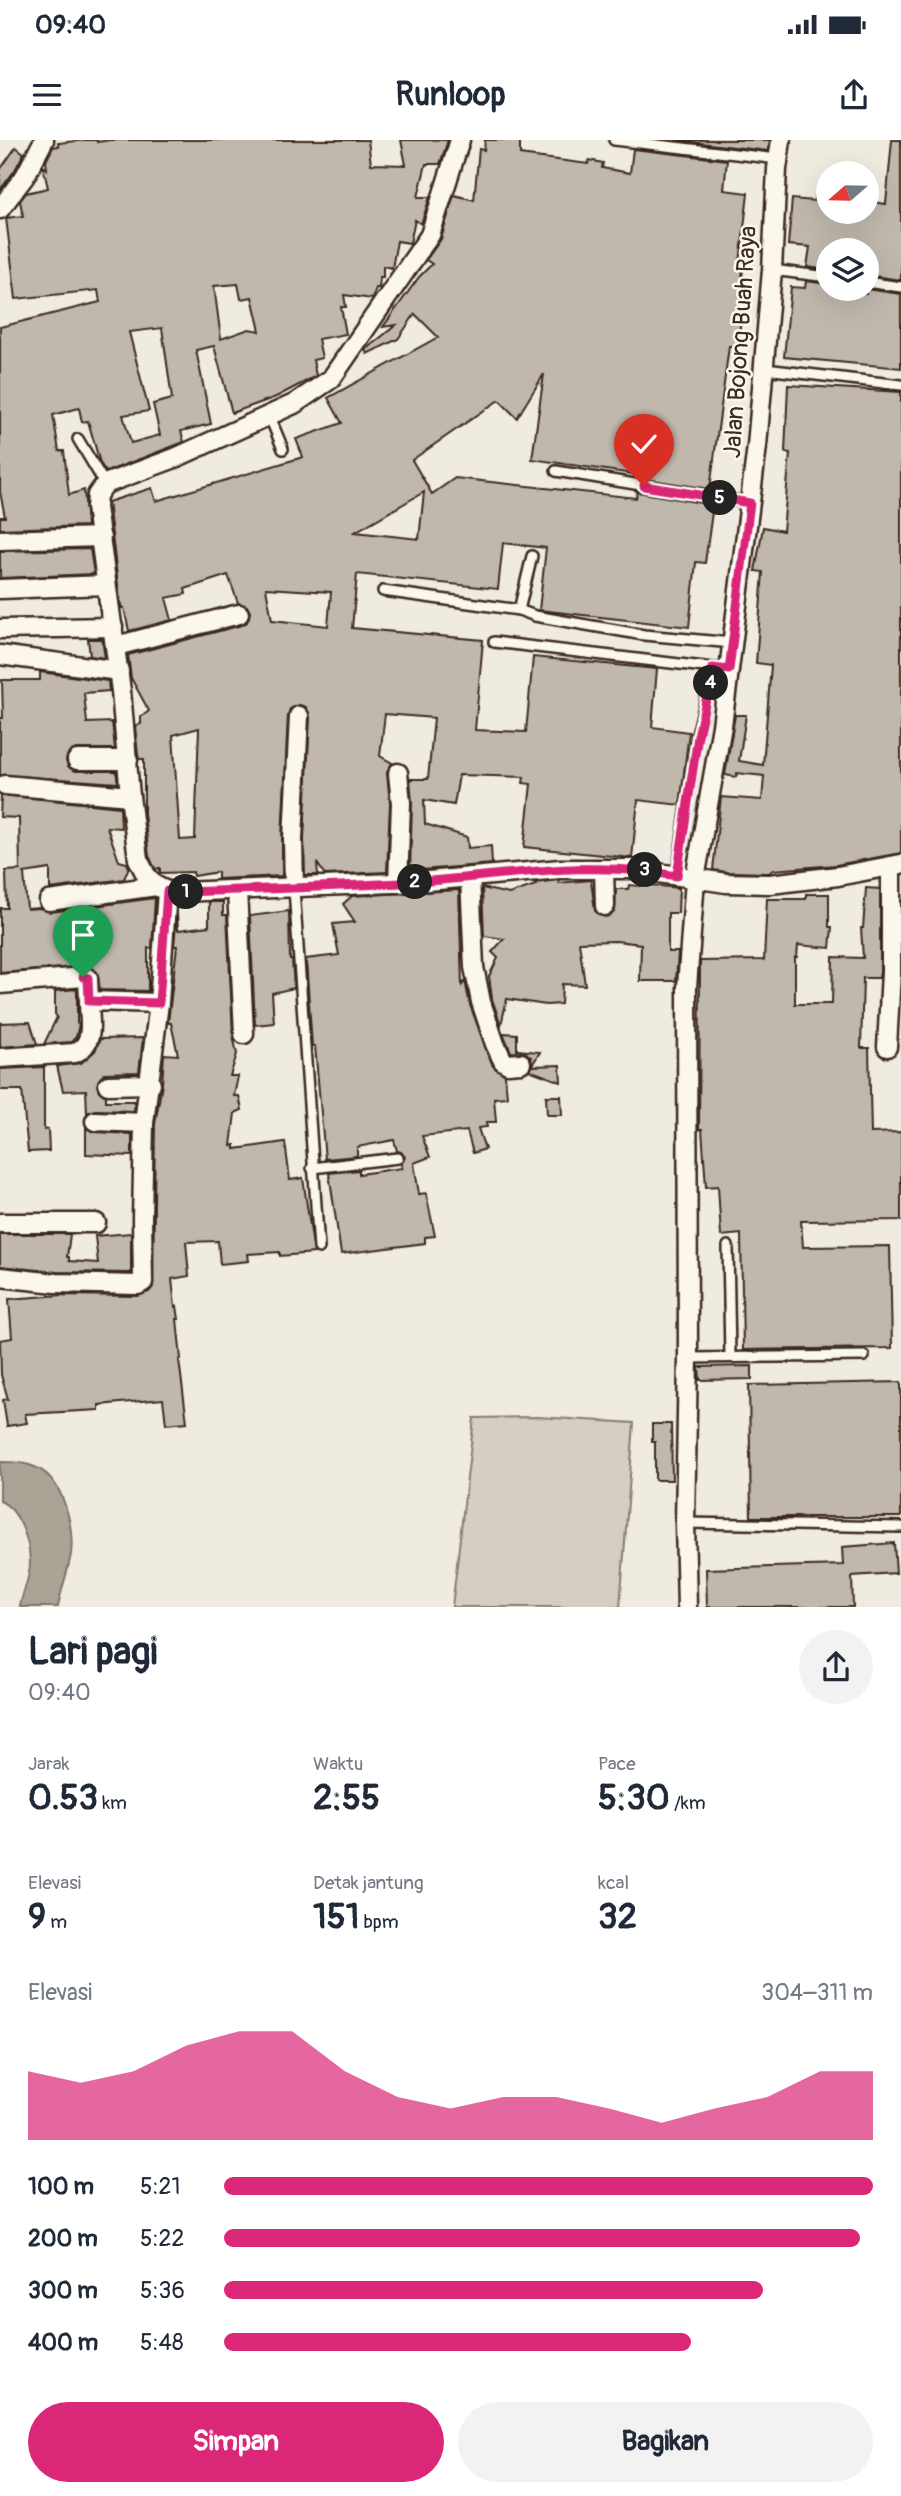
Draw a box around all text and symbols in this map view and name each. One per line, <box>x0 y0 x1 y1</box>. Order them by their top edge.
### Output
text: 09:40 <box>35 9 106 41</box>
text: Runloop <box>395 75 506 115</box>
icon: menu <box>28 76 66 114</box>
icon: share <box>835 76 873 114</box>
north arrow <box>816 161 878 224</box>
map controls <box>816 161 879 301</box>
street label: Jalan Bojong Buah Raya <box>718 225 763 459</box>
button: layers <box>816 238 879 301</box>
pin <box>614 414 674 486</box>
icon: check <box>625 425 663 463</box>
pin: 5 <box>702 480 738 516</box>
text: 5 <box>714 485 725 509</box>
pin: 4 <box>694 666 728 700</box>
text: 4 <box>705 670 716 694</box>
pin: 3 <box>628 852 662 888</box>
text: 3 <box>639 857 650 881</box>
pin: 2 <box>398 864 432 900</box>
text: 2 <box>409 869 420 893</box>
pin: 1 <box>168 874 204 910</box>
text: 1 <box>182 879 189 903</box>
pin <box>53 905 113 977</box>
icon: arrive <box>64 916 102 954</box>
text: Lari pagi <box>28 1628 157 1676</box>
button: share <box>799 1630 873 1704</box>
text: 09:40 <box>28 1678 91 1707</box>
text: Jarak <box>28 1752 69 1776</box>
text: Waktu <box>313 1752 363 1776</box>
text: Pace <box>598 1752 636 1776</box>
text: 0.53 <box>28 1776 98 1820</box>
text: 2:55 <box>313 1776 380 1820</box>
text: 5:30 <box>598 1776 670 1820</box>
text: km <box>98 1791 127 1815</box>
text: /km <box>670 1791 706 1815</box>
text: Elevasi <box>28 1871 81 1895</box>
text: Detak jantung <box>313 1871 424 1895</box>
text: kcal <box>598 1871 629 1895</box>
text: 9 <box>28 1895 46 1939</box>
text: 151 <box>313 1895 359 1939</box>
text: 32 <box>598 1895 637 1939</box>
text: m <box>46 1910 67 1934</box>
text: bpm <box>359 1910 399 1934</box>
text: Elevasi <box>28 1978 92 2007</box>
text: 304–311 m <box>761 1978 873 2007</box>
text: 100 m <box>28 2172 94 2201</box>
text: 5:21 <box>140 2172 180 2201</box>
text: 200 m <box>28 2224 98 2253</box>
text: 5:22 <box>140 2224 184 2253</box>
text: 300 m <box>28 2276 98 2305</box>
text: 5:36 <box>140 2276 185 2305</box>
text: 400 m <box>28 2328 98 2357</box>
text: 5:48 <box>140 2328 184 2357</box>
button: Simpan <box>28 2402 444 2482</box>
button: Bagikan <box>458 2402 873 2482</box>

